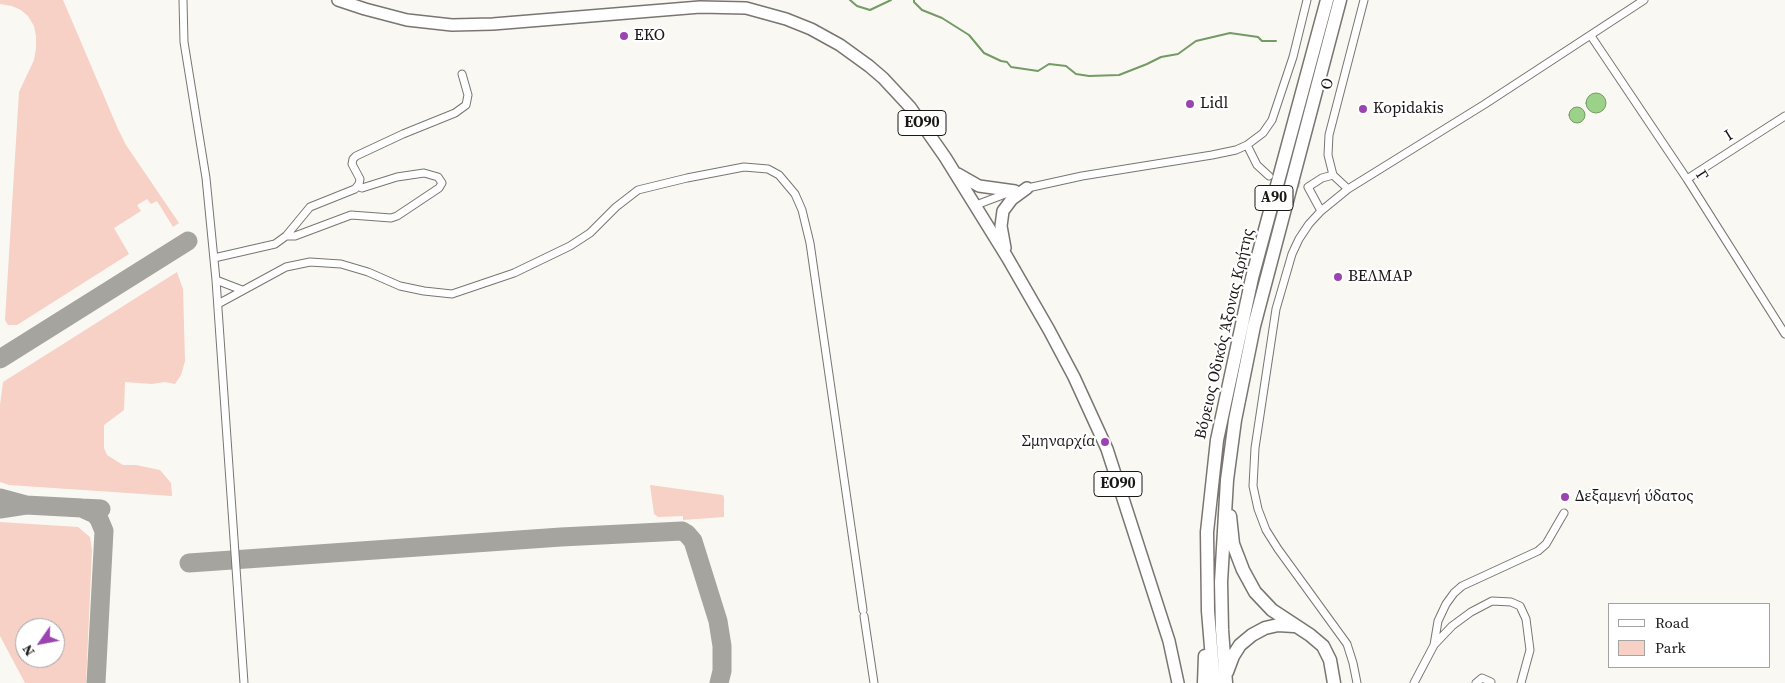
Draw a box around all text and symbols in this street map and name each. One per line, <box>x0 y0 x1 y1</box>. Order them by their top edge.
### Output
place label: EKO <box>634 26 665 46</box>
marker: EKO <box>618 30 630 42</box>
street label: Ο <box>1317 76 1339 92</box>
place label: Lidl <box>1200 94 1228 114</box>
marker: Lidl <box>1184 98 1196 110</box>
place label: Kopidakis <box>1373 99 1444 119</box>
marker: Kopidakis <box>1357 103 1369 115</box>
road number: ΕΟ90 <box>898 110 946 136</box>
street label: Ι <box>1721 126 1737 146</box>
street label: Γ <box>1690 167 1712 185</box>
road number: Α90 <box>1255 186 1293 210</box>
street label: Βόρειος Οδικός Άξονας Κρήτης <box>1191 227 1259 441</box>
place label: ΒΕΛΜΑΡ <box>1348 267 1412 287</box>
marker: ΒΕΛΜΑΡ <box>1332 271 1344 283</box>
place label: Σμηναρχία <box>1022 432 1095 452</box>
marker: Σμηναρχία <box>1099 436 1111 448</box>
road number: ΕΟ90 <box>1094 472 1142 496</box>
place label: Δεξαμενή ύδατος <box>1575 487 1693 507</box>
marker: Δεξαμενή ύδατος <box>1559 491 1571 503</box>
legend <box>1608 603 1770 668</box>
text: Road <box>1655 612 1689 633</box>
north arrow <box>15 618 65 668</box>
text: Park <box>1655 637 1686 658</box>
text: N <box>17 641 39 660</box>

